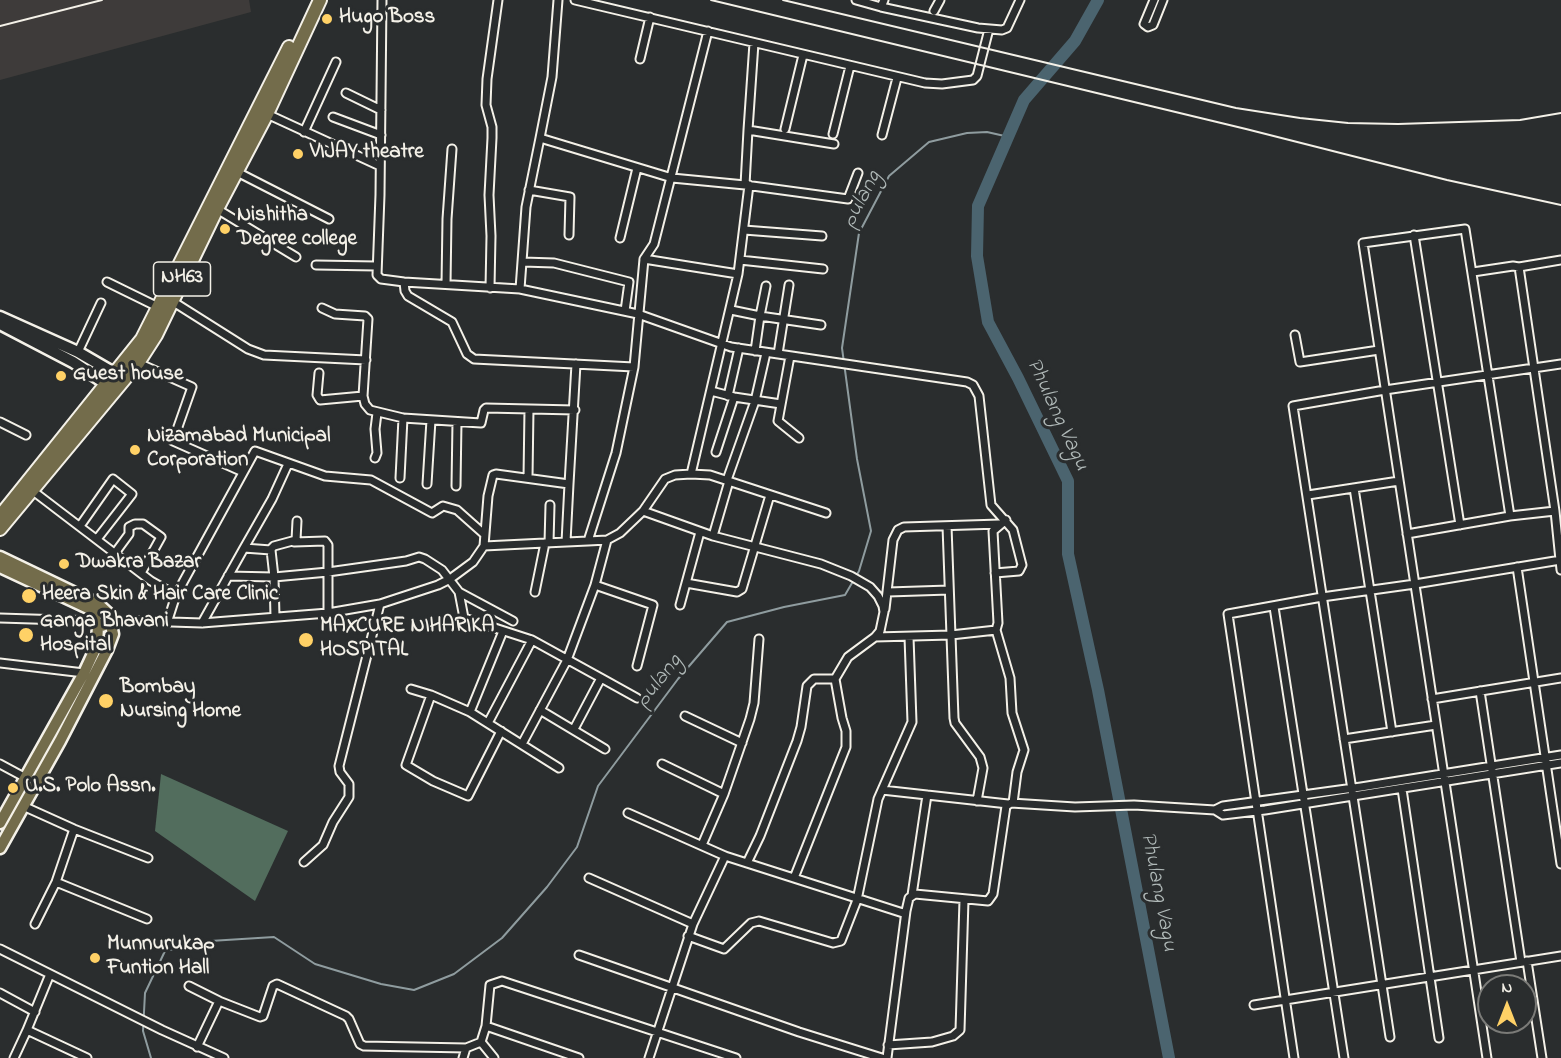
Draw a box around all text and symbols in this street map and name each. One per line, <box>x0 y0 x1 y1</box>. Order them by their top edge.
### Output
place label: Hugo Boss <box>339 6 435 32</box>
marker: Hugo Boss <box>320 12 334 26</box>
place label: VIJAY theatre <box>310 141 424 167</box>
marker: VIJAY theatre <box>291 147 305 161</box>
water label: pulang <box>837 167 889 233</box>
place label: Nishitha Degree college <box>237 204 357 254</box>
marker: Nishitha Degree college <box>218 222 232 236</box>
road number: NH63 <box>154 262 210 296</box>
water label: Phulang Vagu <box>1019 355 1093 475</box>
place label: Guest house <box>73 363 183 389</box>
marker: Guest house <box>54 369 68 383</box>
place label: Nizamabad Municipal Corporation <box>147 425 330 475</box>
marker: Nizamabad Municipal Corporation <box>128 443 142 457</box>
place label: Dwakra Bazar <box>76 551 201 577</box>
marker: Dwakra Bazar <box>57 557 71 571</box>
place label: Heera Skin & Hair Care Clinic <box>42 583 278 609</box>
marker: Heera Skin & Hair Care Clinic <box>20 587 38 605</box>
place label: Ganga Bhavani Hospital <box>40 610 169 660</box>
place label: MAXCURE NIHARIKA HOSPITAL <box>320 615 494 665</box>
marker: Ganga Bhavani Hospital <box>17 626 35 644</box>
marker: MAXCURE NIHARIKA HOSPITAL <box>297 631 315 649</box>
water label: pulang <box>631 650 689 714</box>
place label: Bombay Nursing Home <box>120 676 241 726</box>
marker: Bombay Nursing Home <box>97 692 115 710</box>
place label: U.S. Polo Assn. <box>25 775 155 801</box>
marker: U.S. Polo Assn. <box>6 781 20 795</box>
water label: Phulang Vagu <box>1133 830 1181 954</box>
place label: Munnurukap Funtion Hall <box>107 933 215 983</box>
marker: Munnurukap Funtion Hall <box>88 951 102 965</box>
north arrow <box>1477 974 1537 1034</box>
text: N <box>1502 976 1512 1000</box>

